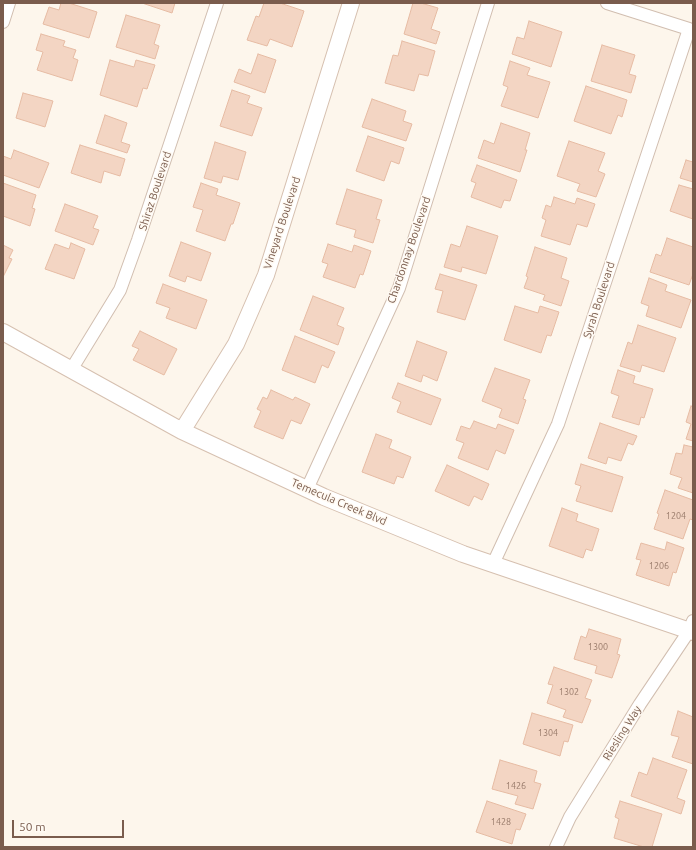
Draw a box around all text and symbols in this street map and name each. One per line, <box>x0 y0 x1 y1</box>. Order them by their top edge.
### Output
street label: Shiraz Boulevard <box>136 150 174 232</box>
street label: Vineyard Boulevard <box>261 175 303 271</box>
street label: Chardonnay Boulevard <box>385 195 433 305</box>
street label: Syrah Boulevard <box>580 260 618 340</box>
street label: Temecula Creek Blvd <box>289 476 389 528</box>
house number: 1204 <box>666 511 686 521</box>
house number: 1206 <box>649 561 669 571</box>
house number: 1300 <box>588 642 608 652</box>
house number: 1302 <box>559 687 579 697</box>
street label: Riesling Way <box>600 703 644 763</box>
house number: 1304 <box>538 728 558 738</box>
house number: 1426 <box>506 781 526 791</box>
scale bar <box>14 812 126 838</box>
house number: 1428 <box>491 817 511 827</box>
text: 50 m <box>19 820 46 833</box>

